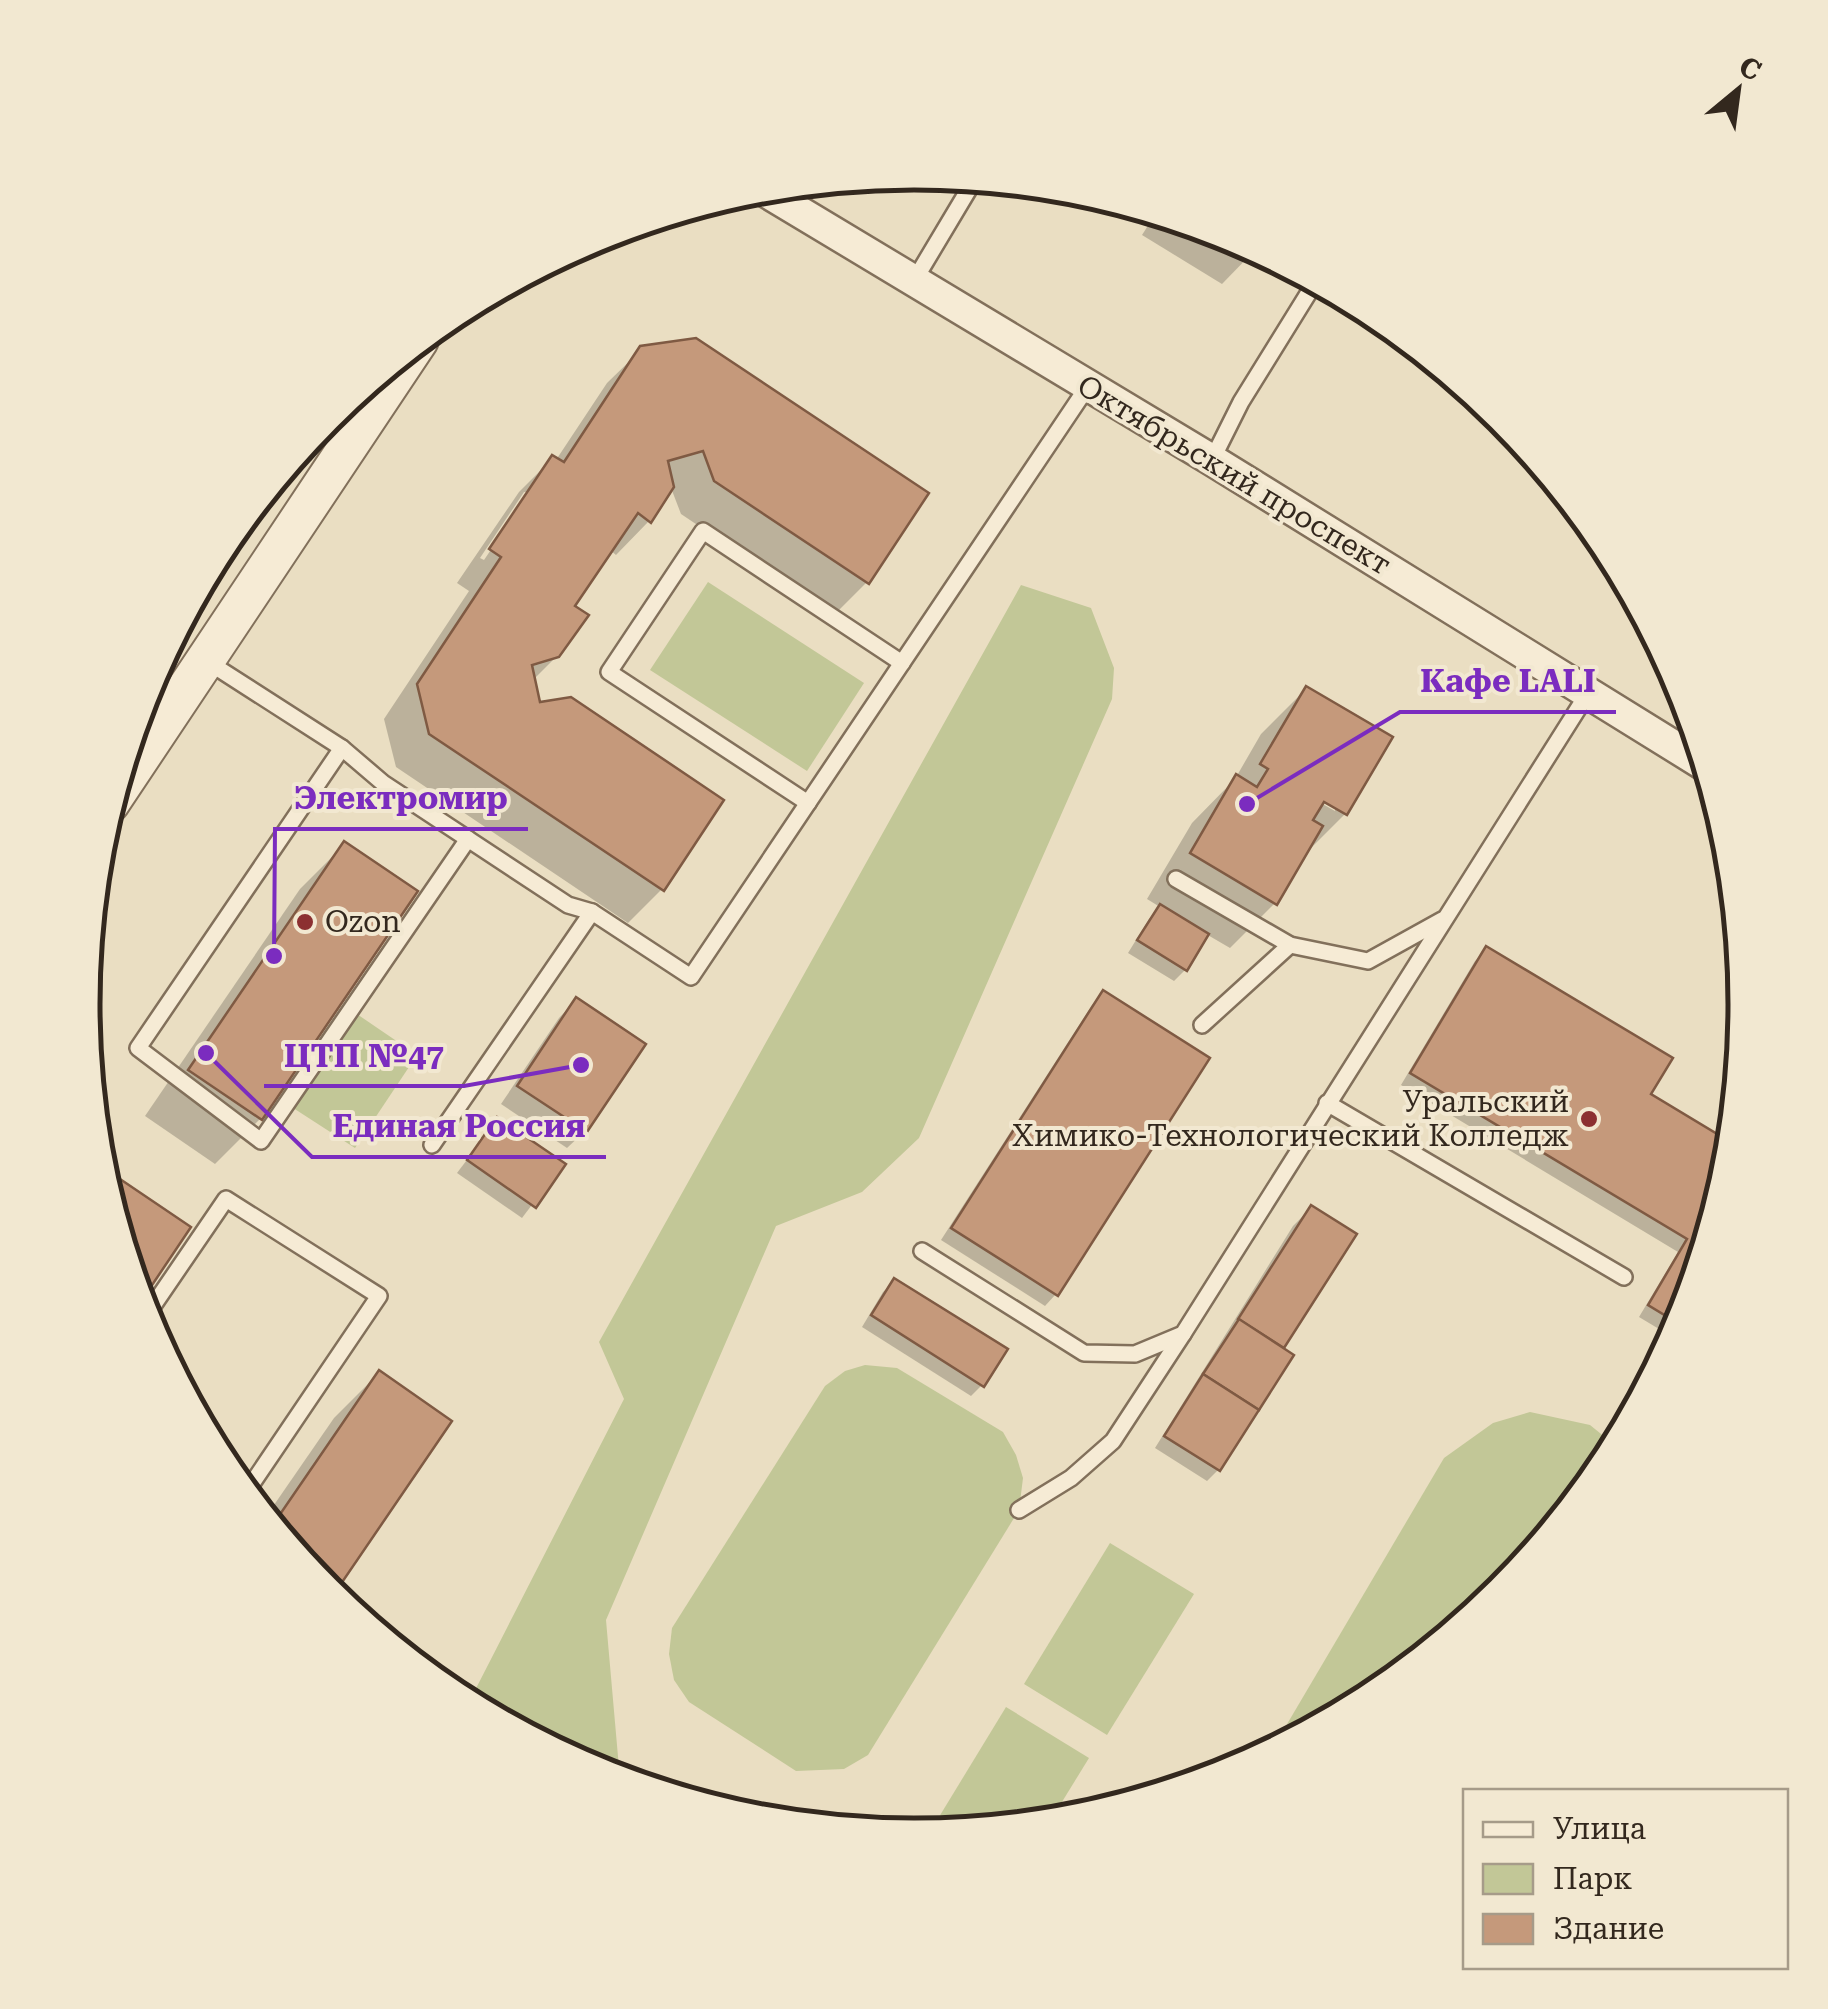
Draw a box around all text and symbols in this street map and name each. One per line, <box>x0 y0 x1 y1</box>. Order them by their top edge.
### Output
north arrow <box>1688 40 1788 140</box>
text: С <box>1733 49 1766 88</box>
street label: Октябрьский проспект <box>1071 367 1397 582</box>
callout: Кафе LALI <box>1400 650 1616 712</box>
text: Кафе LALI <box>1420 662 1596 700</box>
callout: Электромир <box>275 767 528 829</box>
text: Электромир <box>294 779 508 817</box>
place label: Ozon <box>325 904 401 939</box>
marker: Ozon <box>294 911 316 933</box>
callout: ЦТП №47 <box>264 1024 464 1086</box>
text: ЦТП №47 <box>284 1037 444 1075</box>
place label: Уральский Химико-Технологический Колледж <box>1012 1084 1569 1153</box>
callout: Единая Россия <box>312 1095 606 1157</box>
text: Единая Россия <box>332 1107 586 1145</box>
marker: Уральский Химико-Технологический Колледж <box>1578 1108 1600 1130</box>
legend <box>1463 1789 1788 1969</box>
text: Улица <box>1553 1811 1646 1846</box>
text: Парк <box>1553 1861 1632 1896</box>
text: Здание <box>1553 1911 1664 1946</box>

